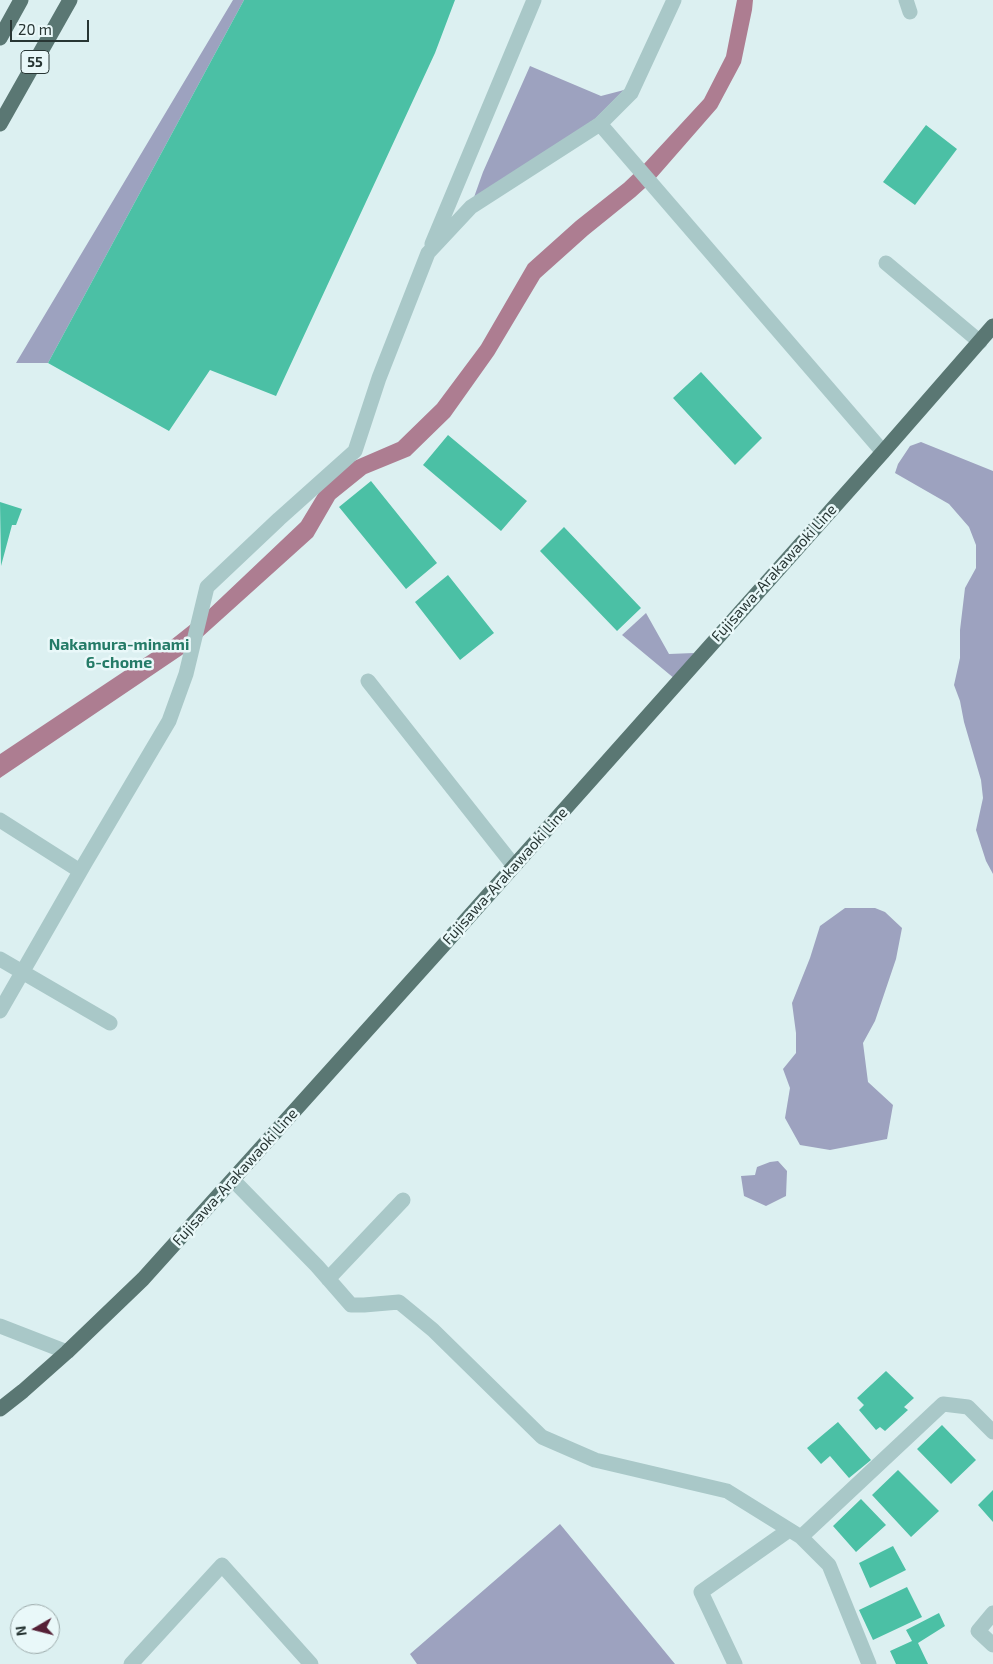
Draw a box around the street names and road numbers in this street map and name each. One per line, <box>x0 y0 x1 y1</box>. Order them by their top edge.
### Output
road number: 55 <box>21 51 49 74</box>
street label: Fujisawa-Arakawaoki Line <box>708 501 840 645</box>
street label: Fujisawa-Arakawaoki Line <box>439 804 571 948</box>
street label: Fujisawa-Arakawaoki Line <box>169 1105 301 1249</box>

